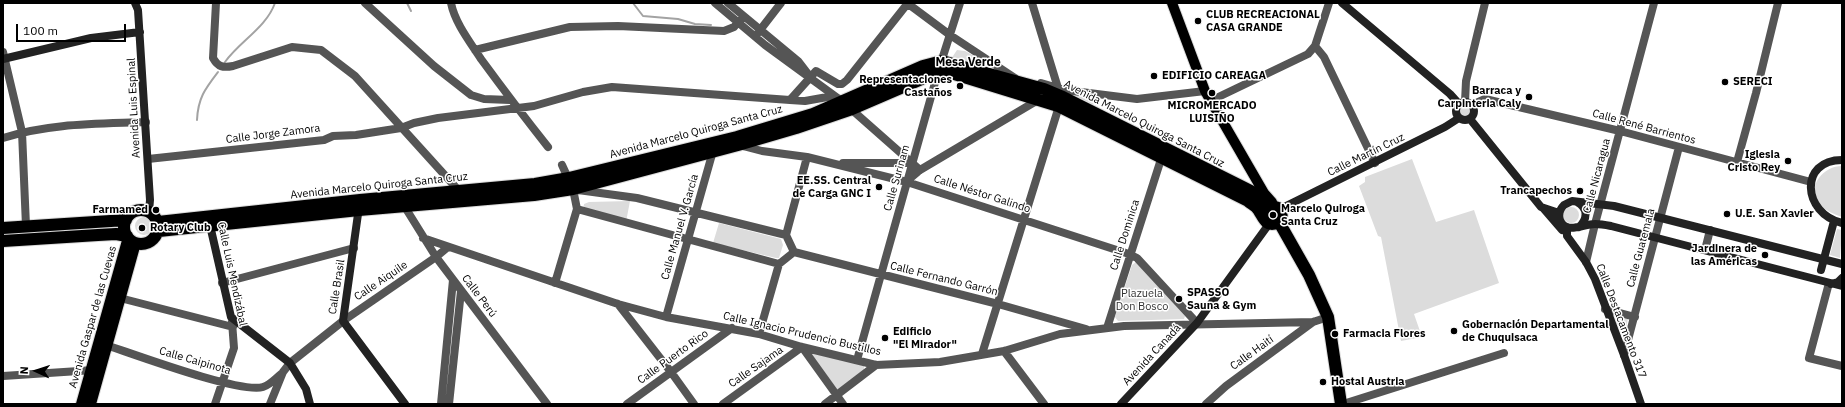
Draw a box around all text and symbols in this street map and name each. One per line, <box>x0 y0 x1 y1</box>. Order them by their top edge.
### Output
place label: CLUB RECREACIONAL CASA GRANDE <box>1206 8 1320 34</box>
scale bar <box>18 16 128 42</box>
marker: CLUB RECREACIONAL CASA GRANDE <box>1193 16 1203 26</box>
text: 100 m <box>23 23 58 38</box>
district label: Mesa Verde <box>935 56 1001 70</box>
street label: Avenida Luis Espinal <box>125 58 143 158</box>
place label: EDIFICIO CAREAGA <box>1162 69 1266 83</box>
marker: EDIFICIO CAREAGA <box>1149 71 1159 81</box>
place label: Representaciones Castaños <box>859 73 952 99</box>
place label: SERECI <box>1733 75 1773 89</box>
marker: SERECI <box>1720 77 1730 87</box>
street label: Avenida Marcelo Quiroga Santa Cruz <box>1062 78 1226 170</box>
marker: Representaciones Castaños <box>955 81 965 91</box>
place label: Barraca y Carpinteria Caly <box>1437 84 1521 110</box>
marker: MICROMERCADO LUISIÑO <box>1207 88 1217 98</box>
marker: Barraca y Carpinteria Caly <box>1524 92 1534 102</box>
place label: MICROMERCADO LUISIÑO <box>1167 99 1257 125</box>
street label: Avenida Marcelo Quiroga Santa Cruz <box>608 103 784 161</box>
street label: Calle René Barrientos <box>1591 107 1697 147</box>
street label: Calle Jorge Zamora <box>225 122 321 146</box>
street label: Calle Martín Cruz <box>1325 131 1407 179</box>
street label: Calle Nicaragua <box>1581 137 1613 215</box>
street label: Calle Surinam <box>881 143 913 213</box>
place label: Iglesia Cristo Rey <box>1728 148 1780 174</box>
marker: Iglesia Cristo Rey <box>1783 156 1793 166</box>
street label: Avenida Marcelo Quiroga Santa Cruz <box>290 170 468 202</box>
street label: Calle Néstor Galindo <box>932 172 1032 216</box>
street label: Calle Manuel V. García <box>659 173 701 281</box>
place label: EE.SS. Central de Carga GNC I <box>793 174 871 200</box>
marker: EE.SS. Central de Carga GNC I <box>874 182 884 192</box>
place label: Trancapechos <box>1500 184 1572 198</box>
marker: Trancapechos <box>1575 186 1585 196</box>
street label: Calle Dominica <box>1107 198 1143 272</box>
place label: Marcelo Quiroga Santa Cruz <box>1281 202 1365 228</box>
place label: Farmamed <box>93 203 148 217</box>
marker: Farmamed <box>151 205 161 215</box>
street label: Calle Guatemala <box>1624 207 1658 289</box>
place label: U.E. San Xavier <box>1735 207 1814 221</box>
marker: U.E. San Xavier <box>1722 209 1732 219</box>
marker: Marcelo Quiroga Santa Cruz <box>1268 210 1278 220</box>
place label: Rotary Club <box>150 221 211 235</box>
street label: Calle Luis Mendizábal <box>215 221 249 327</box>
marker: Rotary Club <box>137 223 147 233</box>
place label: Jardinera de las Américas <box>1691 242 1757 268</box>
street label: Avenida Gaspar de las Cuevas <box>66 244 120 390</box>
marker: Jardinera de las Américas <box>1760 250 1770 260</box>
street label: Calle Aiquile <box>352 258 410 304</box>
street label: Calle Brasil <box>326 259 348 315</box>
street label: Calle Fernando Garrón <box>889 259 999 299</box>
street label: Calle Destacamento 317 <box>1593 262 1649 380</box>
street label: Calle Perú <box>459 272 499 320</box>
place label: SPASSO Sauna & Gym <box>1187 286 1256 312</box>
park label: Plazuela Don Bosco <box>1116 287 1168 313</box>
marker: SPASSO Sauna & Gym <box>1174 294 1184 304</box>
street label: Calle Ignacio Prudencio Bustillos <box>722 309 882 359</box>
place label: Gobernación Departamental de Chuquisaca <box>1462 318 1609 344</box>
street label: Avenida Canadá <box>1120 322 1184 388</box>
place label: Edificio "El Mirador" <box>893 325 957 351</box>
marker: Gobernación Departamental de Chuquisaca <box>1449 326 1459 336</box>
street label: Calle Puerto Rico <box>635 327 711 387</box>
place label: Farmacia Flores <box>1343 327 1426 341</box>
marker: Farmacia Flores <box>1330 329 1340 339</box>
marker: Edificio "El Mirador" <box>880 333 890 343</box>
street label: Calle Haití <box>1228 333 1276 373</box>
street label: Calle Sajama <box>726 343 786 391</box>
street label: Calle Caipinota <box>158 344 232 378</box>
north arrow <box>16 351 56 391</box>
text: N <box>17 366 31 375</box>
place label: Hostal Austria <box>1331 375 1405 389</box>
marker: Hostal Austria <box>1318 377 1328 387</box>

